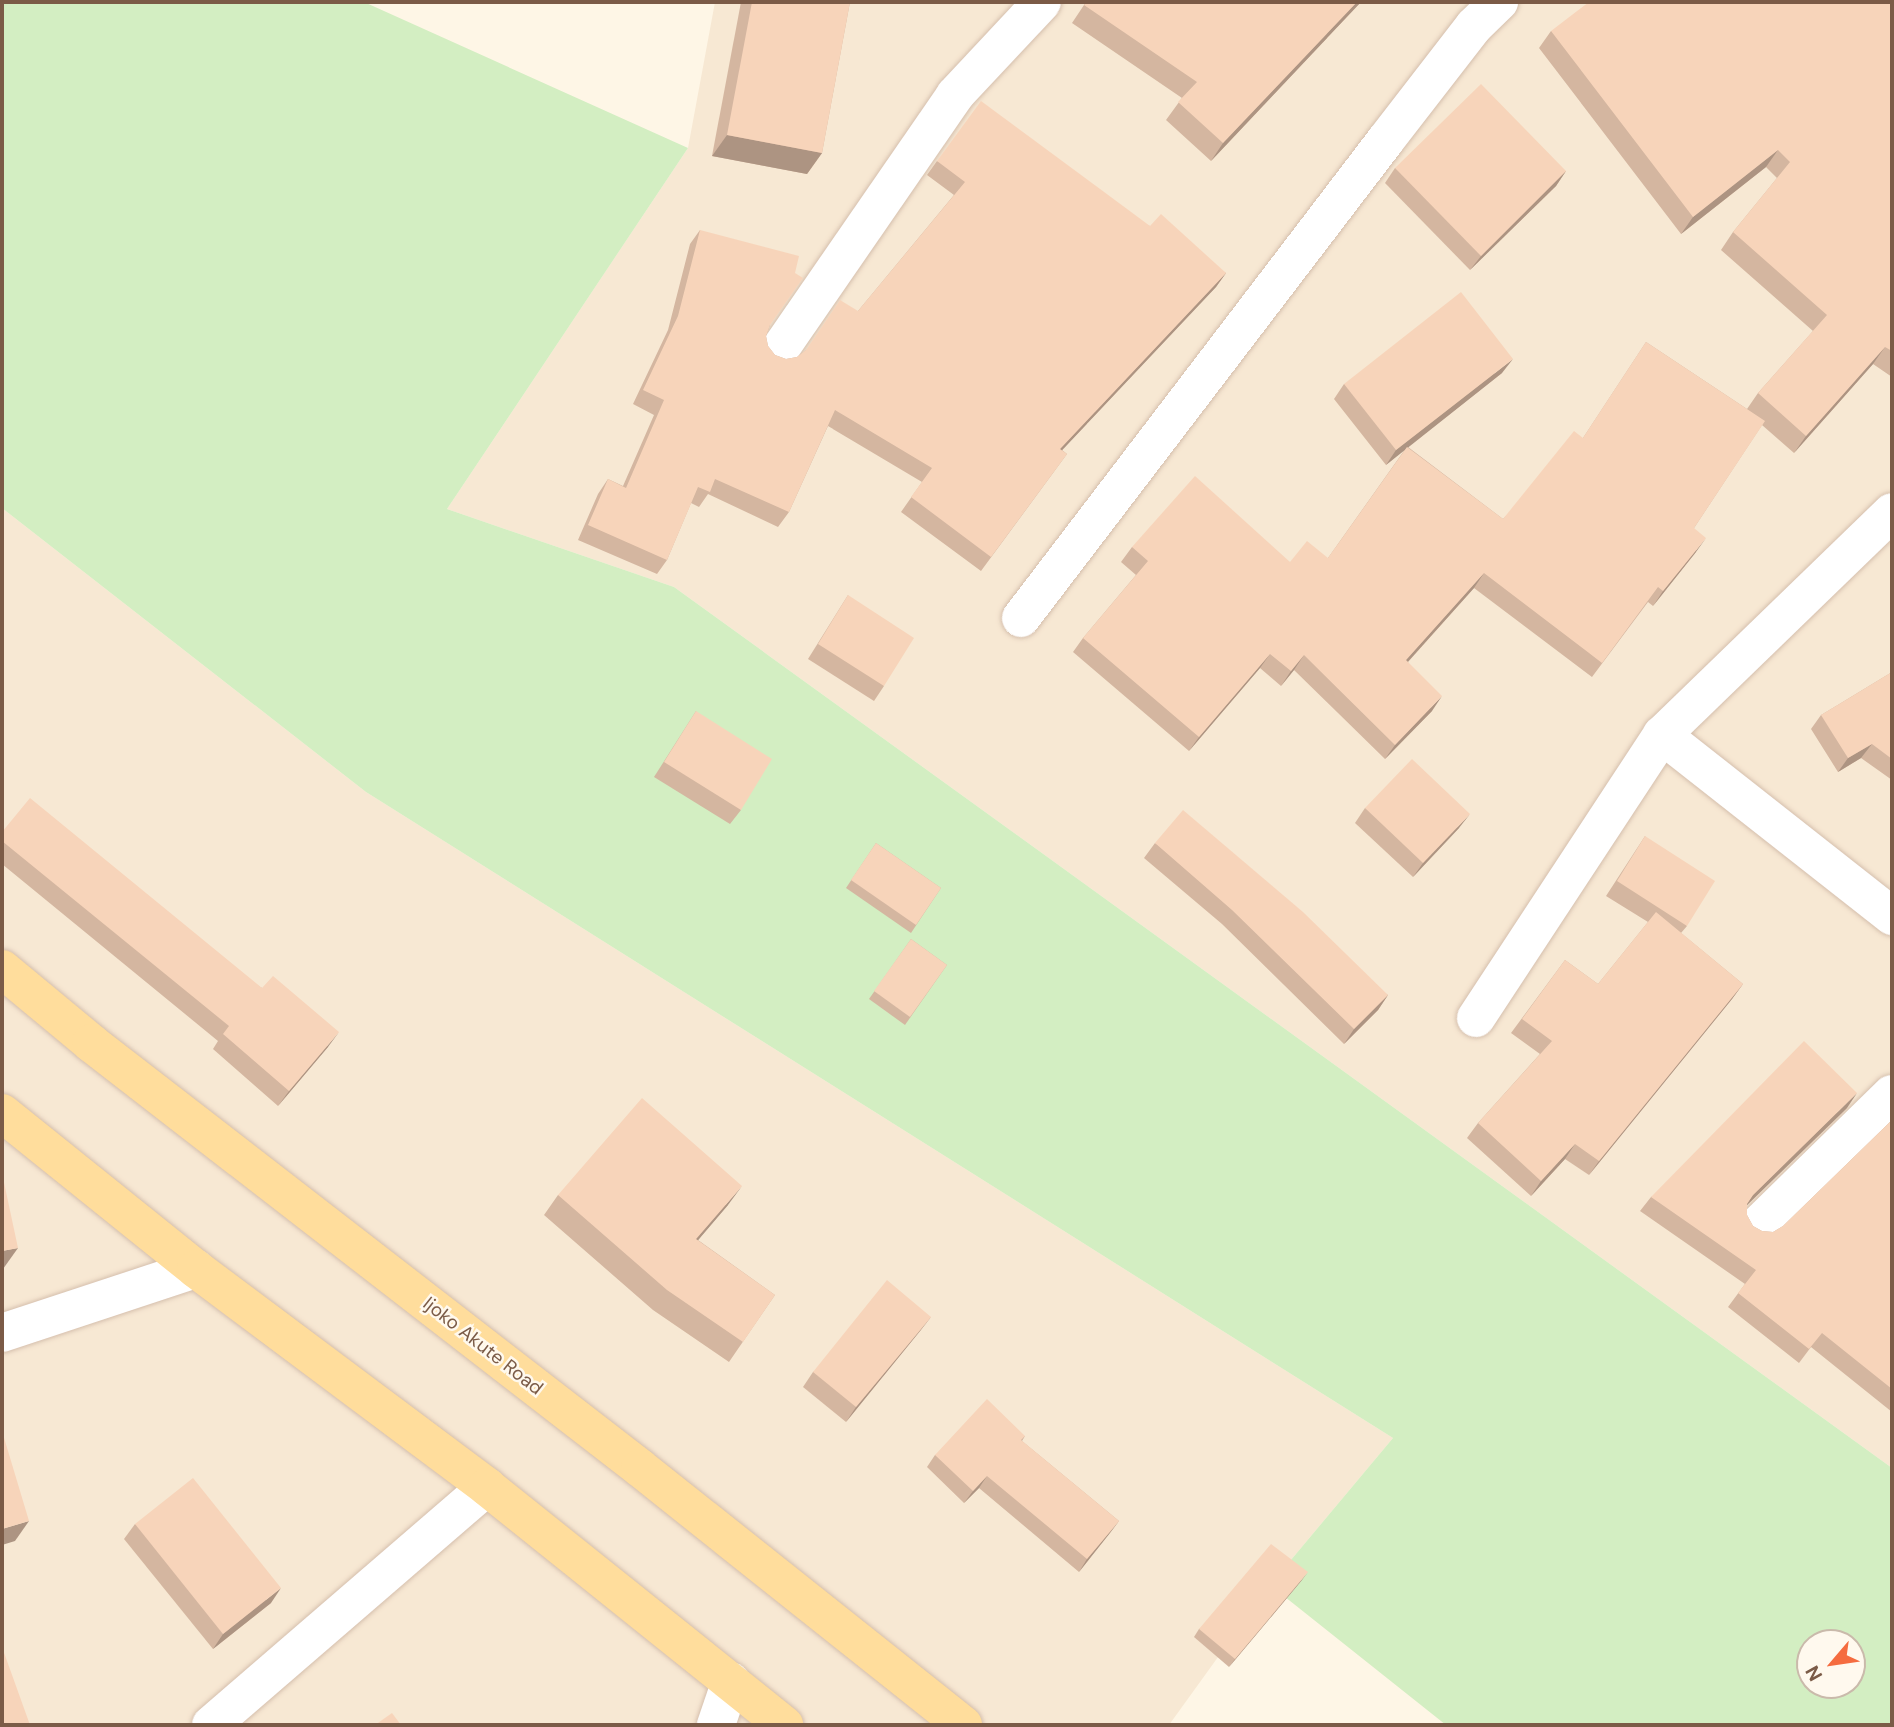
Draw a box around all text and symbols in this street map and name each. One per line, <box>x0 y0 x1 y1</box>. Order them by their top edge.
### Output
street label: Ijoko Akute Road <box>419 1292 547 1400</box>
north arrow <box>1796 1629 1866 1699</box>
text: N <box>1800 1661 1828 1686</box>

